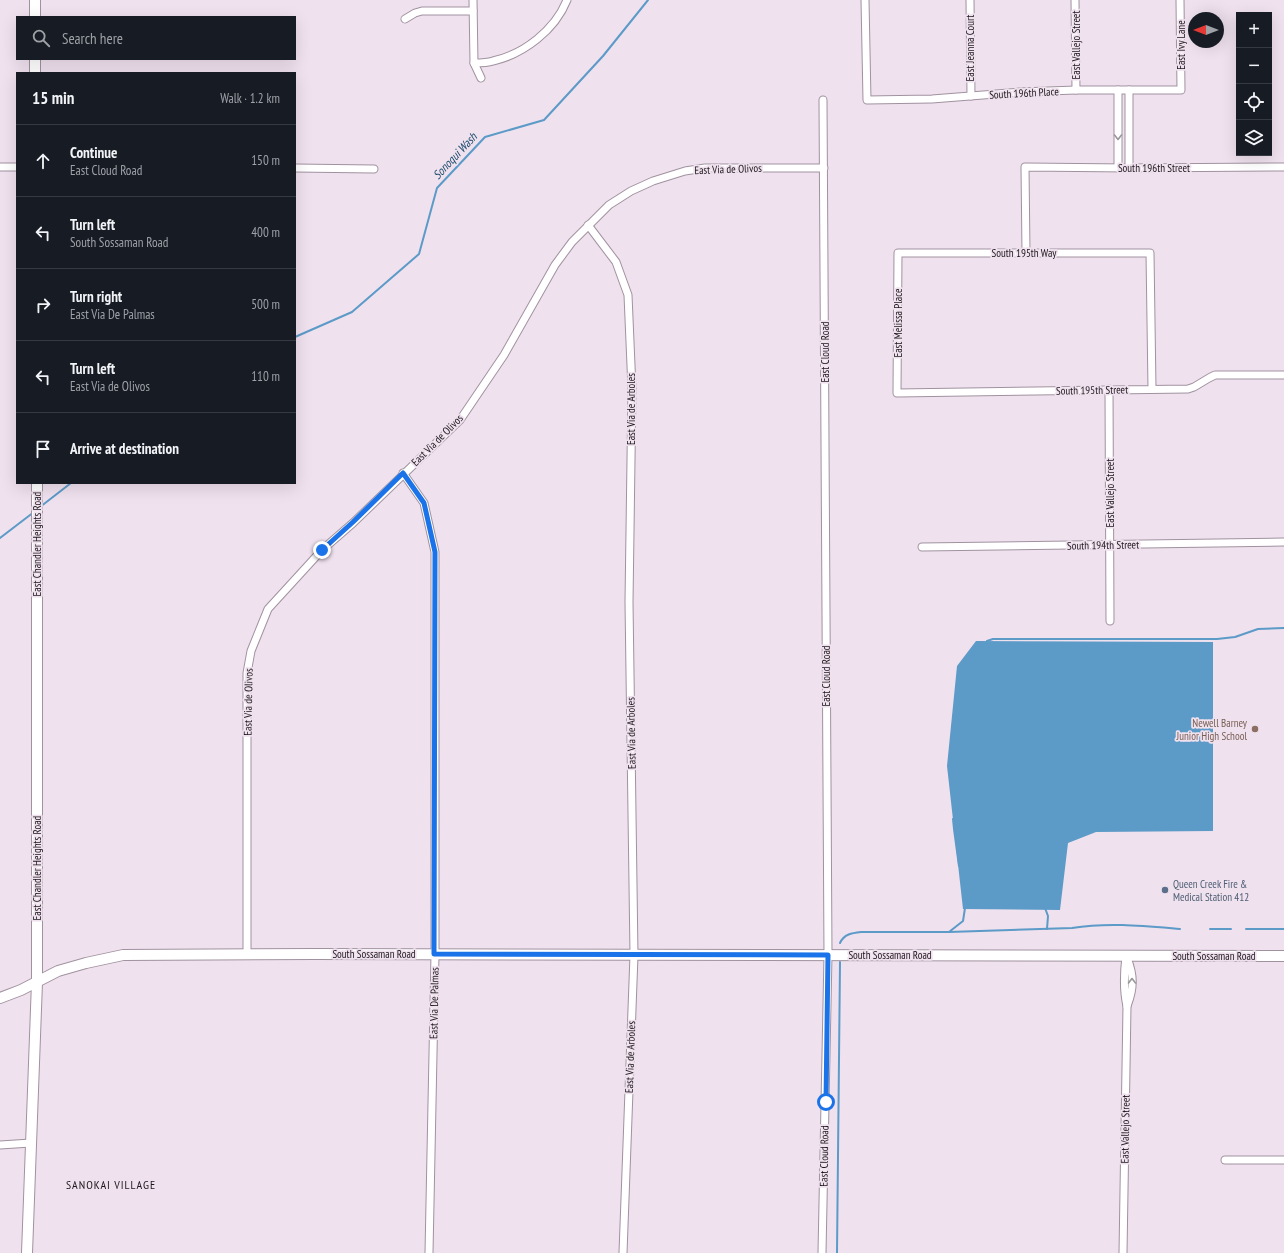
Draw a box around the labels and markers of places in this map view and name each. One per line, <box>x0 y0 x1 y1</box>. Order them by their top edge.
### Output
place label: Newell Barney Junior High School <box>1176 716 1248 743</box>
marker: Newell Barney Junior High School <box>1250 724 1260 734</box>
place label: Queen Creek Fire & Medical Station 412 <box>1173 877 1249 904</box>
marker: Queen Creek Fire & Medical Station 412 <box>1160 885 1170 895</box>

